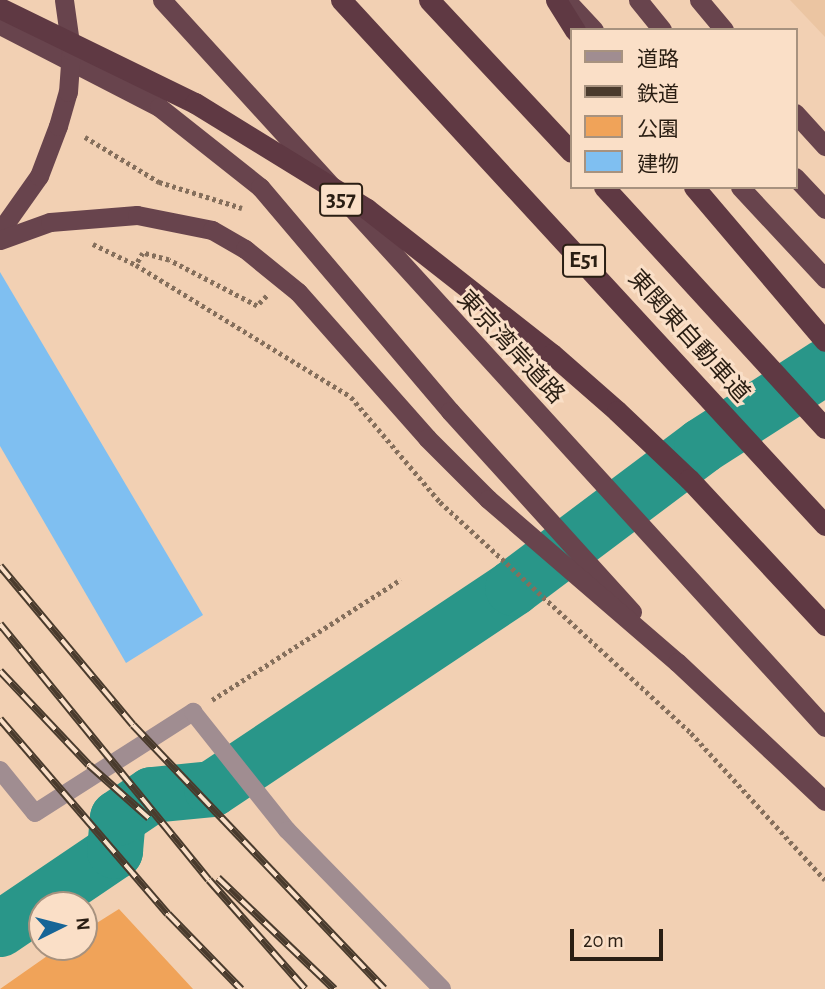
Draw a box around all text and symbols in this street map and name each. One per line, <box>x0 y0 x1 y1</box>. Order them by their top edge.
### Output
legend <box>570 28 797 189</box>
text: 道路 <box>637 49 679 70</box>
text: 鉄道 <box>637 84 679 105</box>
text: 公園 <box>637 119 679 140</box>
text: 建物 <box>637 154 679 175</box>
road number: 357 <box>318 181 364 220</box>
road number: E51 <box>561 242 607 280</box>
street label: 東関東自動車道 <box>621 265 755 409</box>
street label: 東京湾岸道路 <box>450 286 570 410</box>
north arrow <box>28 891 98 961</box>
text: N <box>72 916 93 932</box>
scale bar <box>573 916 666 960</box>
text: 20 m <box>583 930 624 951</box>

